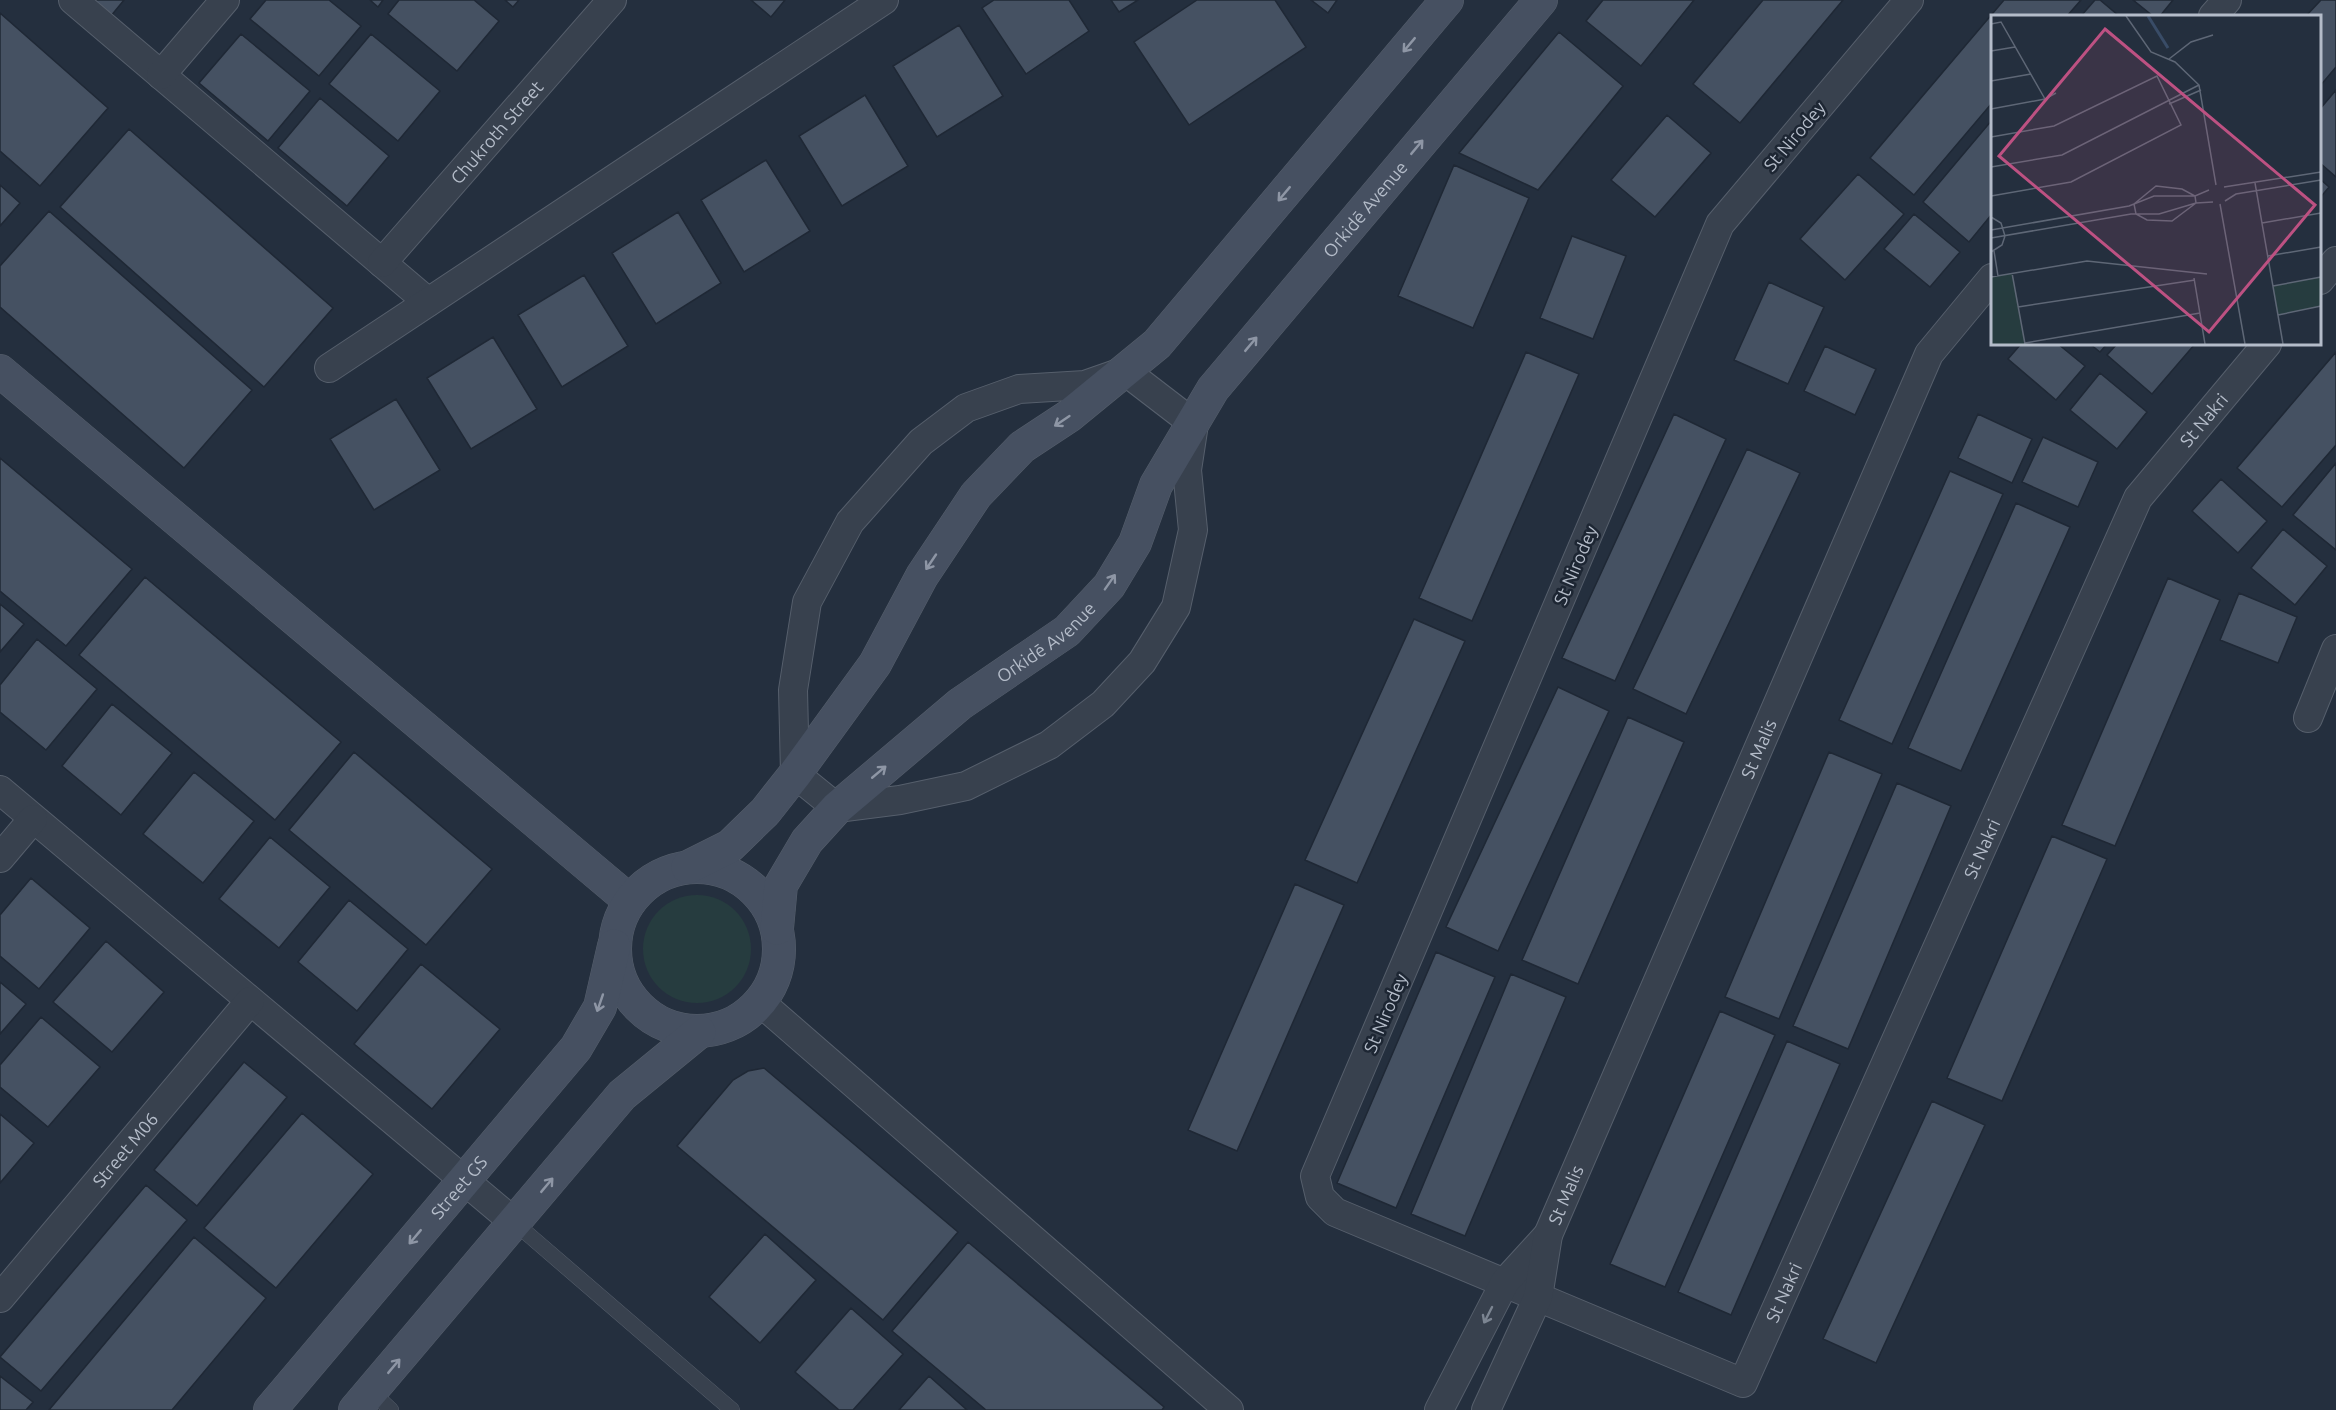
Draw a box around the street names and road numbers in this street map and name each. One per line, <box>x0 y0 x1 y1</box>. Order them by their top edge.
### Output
street label: Chukroth Street <box>446 77 547 187</box>
street label: St Nirodey <box>1759 97 1829 175</box>
street label: Orkidē Avenue <box>1319 157 1411 261</box>
street label: St Nakri <box>2176 389 2231 450</box>
street label: St Nirodey <box>1549 522 1601 608</box>
street label: Orkidē Avenue <box>993 598 1099 686</box>
street label: St Malis <box>1737 716 1780 781</box>
street label: St Nakri <box>1960 816 2003 882</box>
street label: St Nirodey <box>1359 970 1411 1056</box>
street label: Street M06 <box>88 1109 162 1191</box>
street label: Street GS <box>426 1152 491 1222</box>
street label: St Malis <box>1544 1162 1587 1227</box>
street label: St Nakri <box>1761 1260 1805 1325</box>

